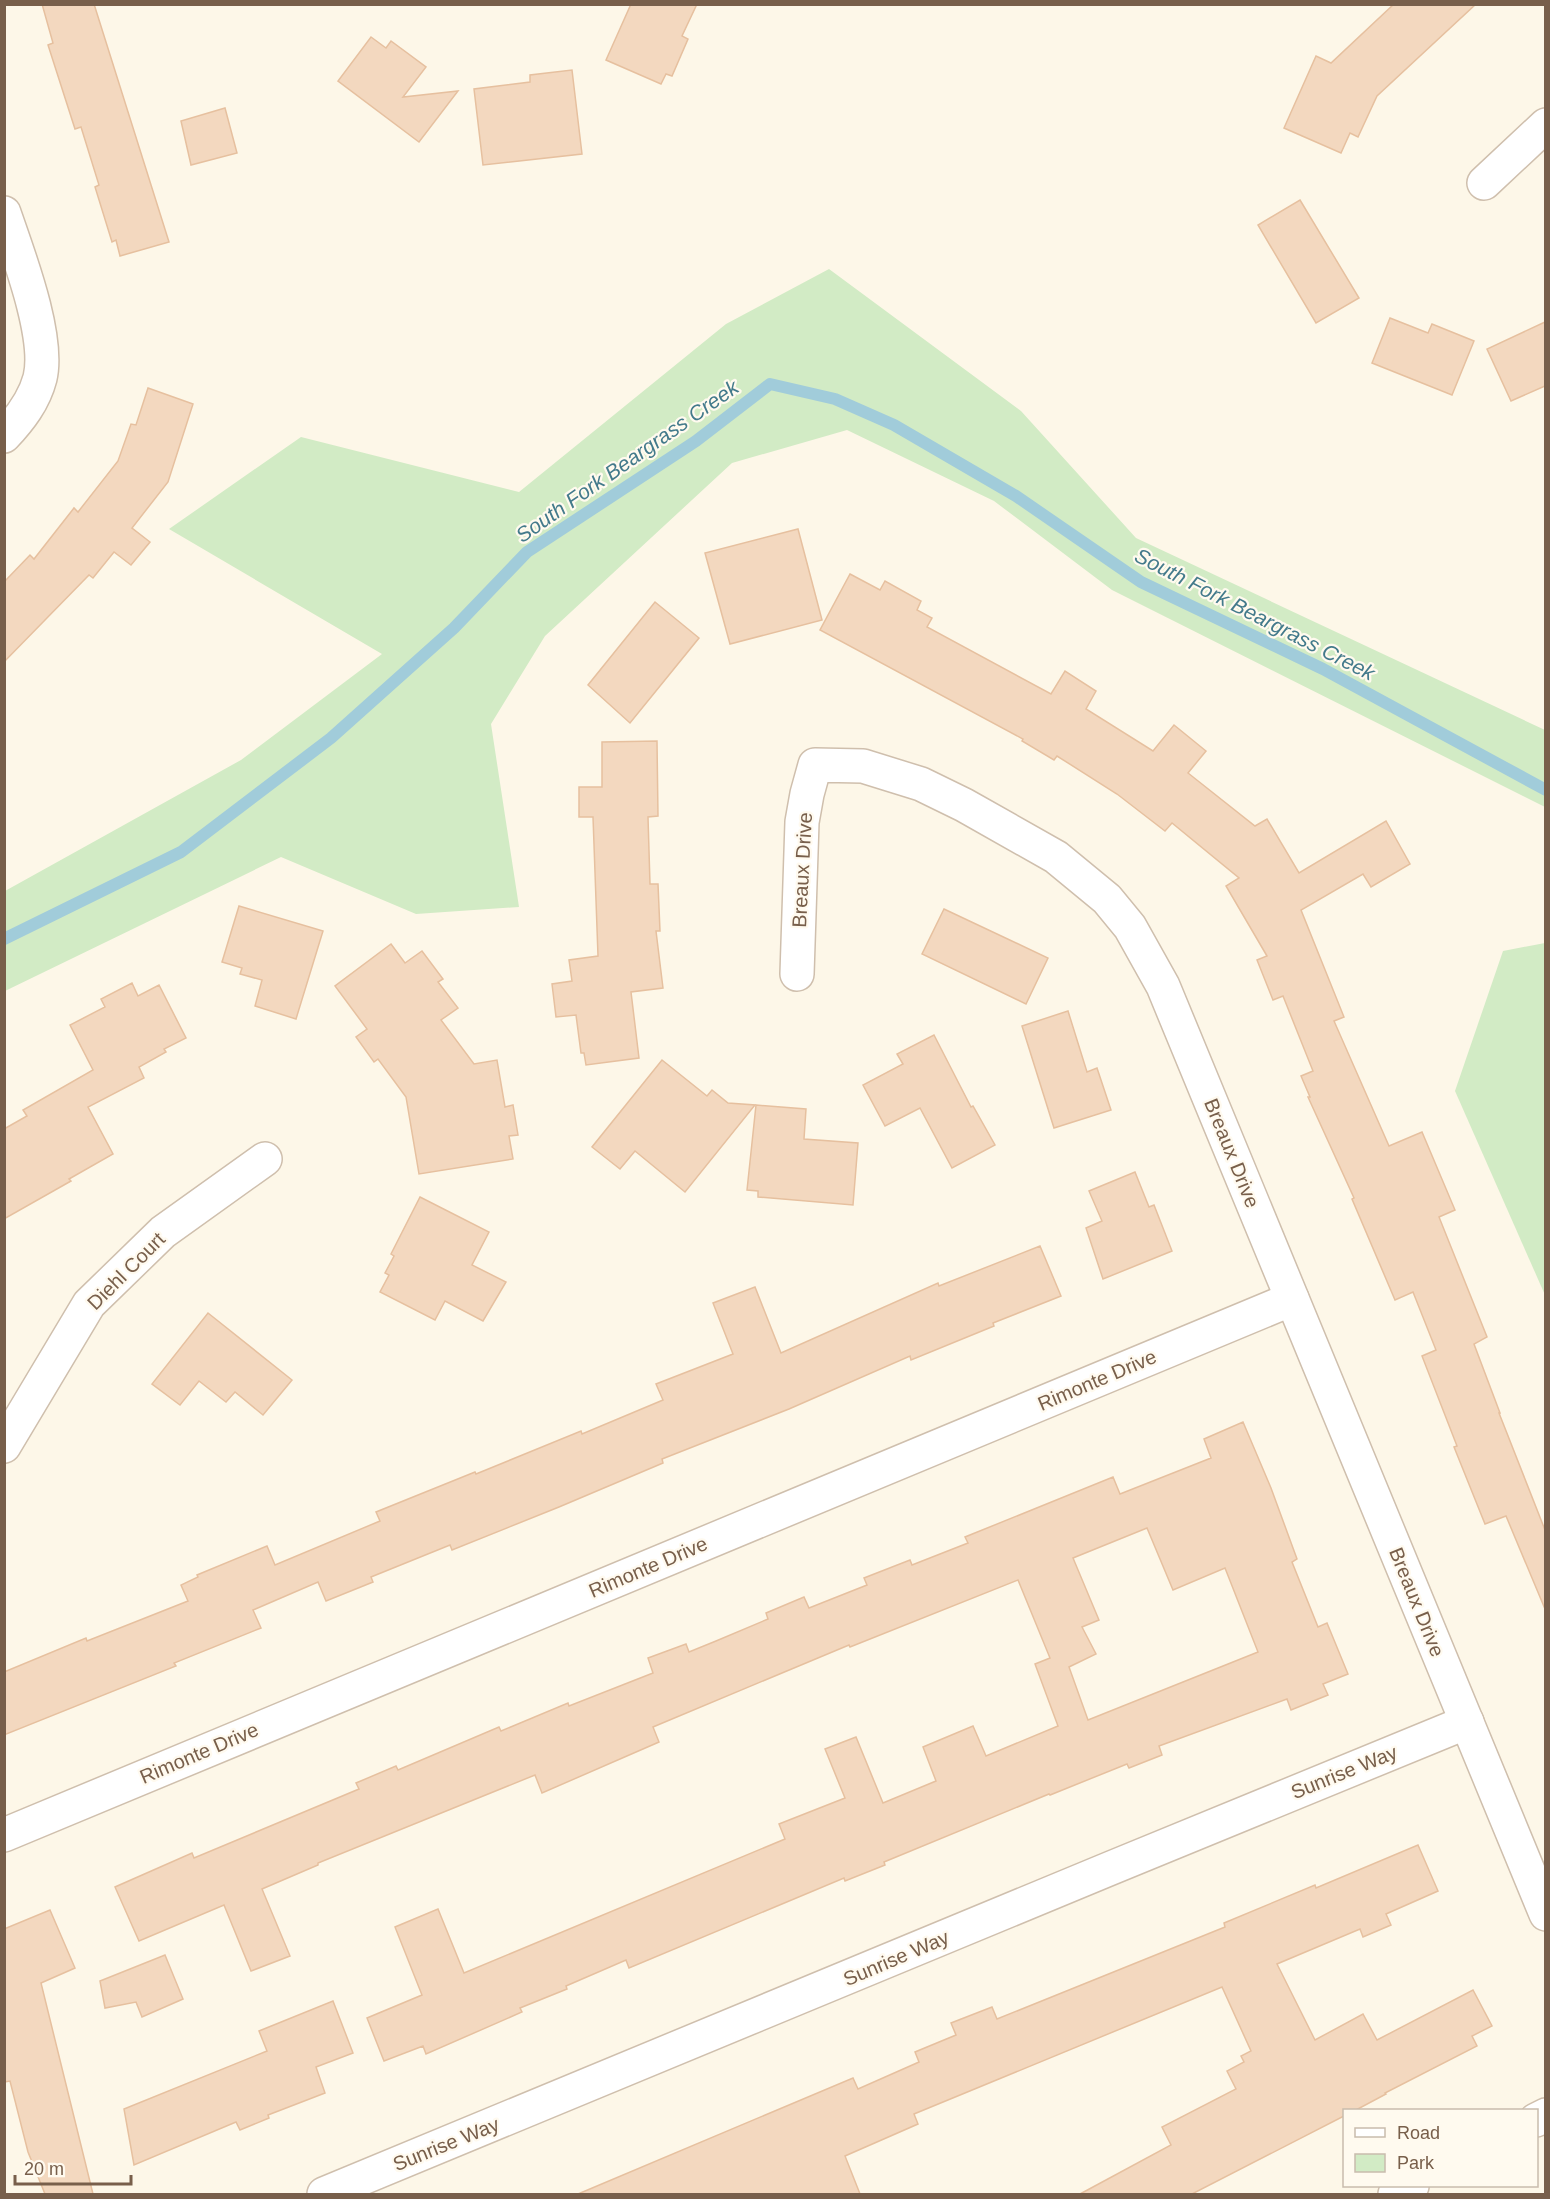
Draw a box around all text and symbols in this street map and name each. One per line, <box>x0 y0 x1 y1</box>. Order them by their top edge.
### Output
water label: South Fork Beargrass Creek <box>511 374 744 547</box>
water label: South Fork Beargrass Creek <box>1131 543 1380 685</box>
street label: Breaux Drive <box>788 812 816 928</box>
street label: Breaux Drive <box>1200 1095 1264 1211</box>
street label: Diehl Court <box>83 1228 169 1314</box>
street label: Rimonte Drive <box>1034 1345 1160 1415</box>
street label: Rimonte Drive <box>585 1532 711 1602</box>
street label: Breaux Drive <box>1385 1544 1449 1660</box>
street label: Rimonte Drive <box>136 1718 262 1788</box>
street label: Sunrise Way <box>1288 1741 1400 1803</box>
street label: Sunrise Way <box>840 1926 952 1990</box>
legend <box>1343 2109 1538 2187</box>
street label: Sunrise Way <box>390 2113 502 2175</box>
text: Road <box>1397 2123 1440 2143</box>
scale bar <box>15 2148 130 2186</box>
text: Park <box>1397 2153 1435 2173</box>
text: 20 m <box>24 2159 64 2179</box>

